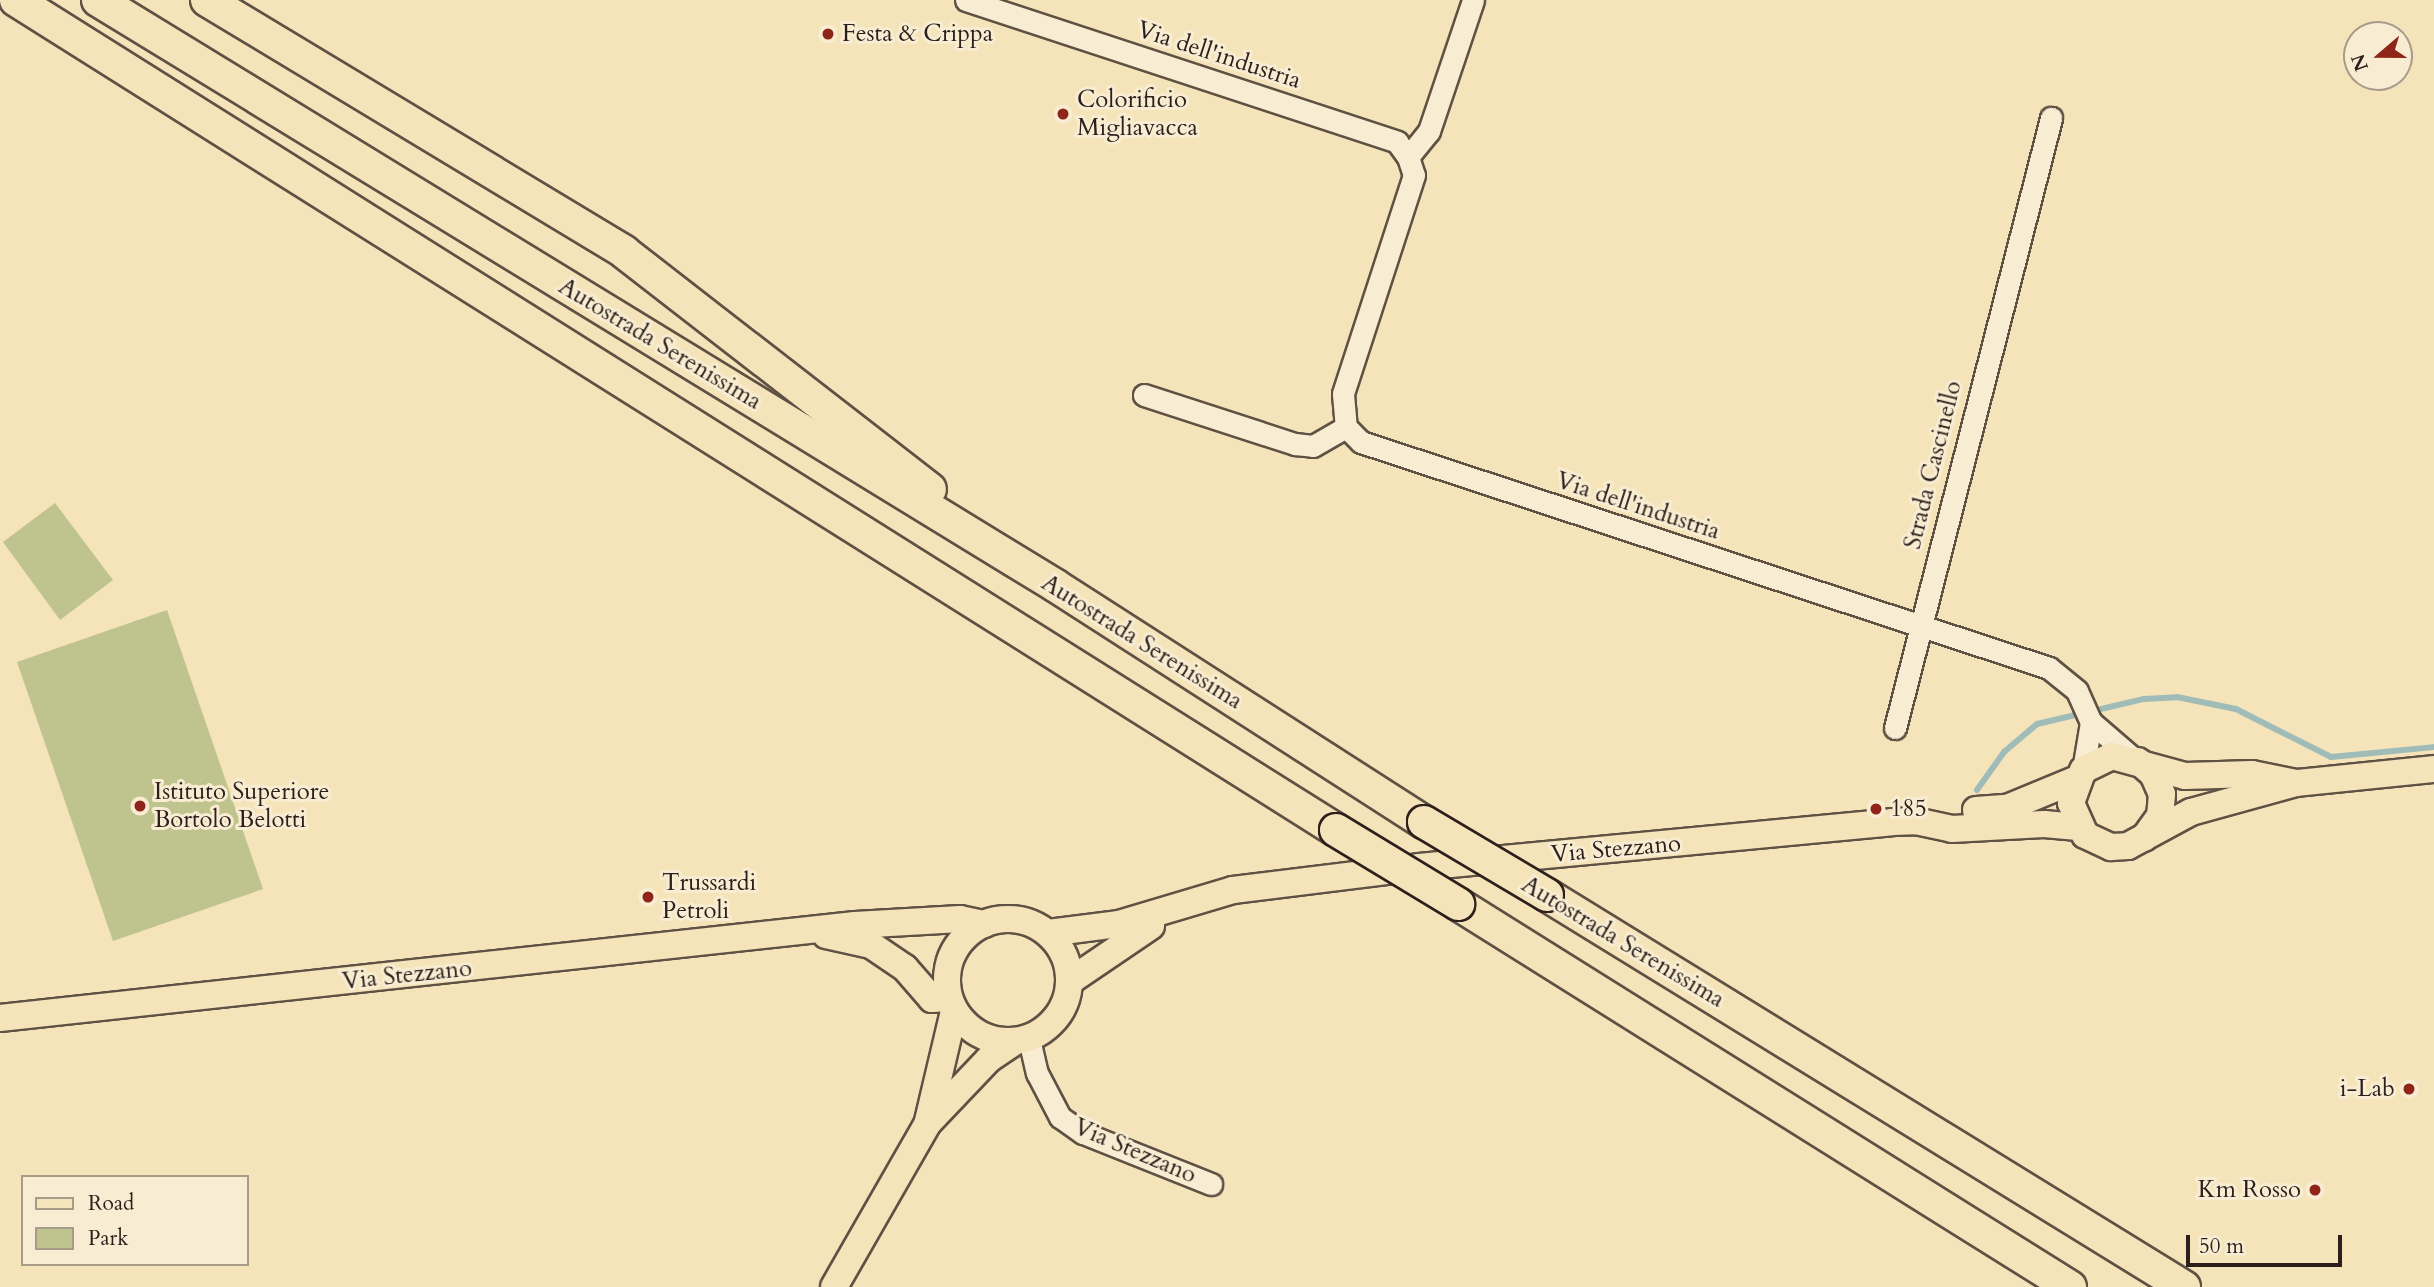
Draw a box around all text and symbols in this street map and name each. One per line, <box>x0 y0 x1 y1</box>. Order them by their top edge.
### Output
street label: Via dell'industria <box>1134 15 1304 95</box>
place label: Festa & Crippa <box>842 20 993 48</box>
north arrow <box>2343 21 2413 91</box>
marker: Festa & Crippa <box>820 26 836 42</box>
text: N <box>2345 50 2375 75</box>
place label: Colorificio Migliavacca <box>1077 86 1198 142</box>
marker: Colorificio Migliavacca <box>1055 106 1071 122</box>
street label: Autostrada Serenissima <box>553 272 767 416</box>
street label: Strada Cascinello <box>1898 378 1968 552</box>
street label: Via dell'industria <box>1553 466 1723 546</box>
street label: Autostrada Serenissima <box>1036 568 1248 716</box>
place label: Istituto Superiore Bortolo Belotti <box>154 778 329 834</box>
place label: 185 <box>1890 795 1927 823</box>
marker: Istituto Superiore Bortolo Belotti <box>132 798 148 814</box>
marker: 185 <box>1868 801 1884 817</box>
street label: Via Stezzano <box>1550 829 1682 869</box>
place label: Trussardi Petroli <box>662 869 756 925</box>
street label: Autostrada Serenissima <box>1516 870 1730 1014</box>
marker: Trussardi Petroli <box>640 889 656 905</box>
street label: Via Stezzano <box>341 954 473 996</box>
place label: i-Lab <box>2340 1075 2395 1103</box>
marker: i-Lab <box>2401 1081 2417 1097</box>
street label: Via Stezzano <box>1069 1112 1201 1190</box>
legend <box>21 1175 248 1266</box>
place label: Km Rosso <box>2198 1176 2301 1204</box>
marker: Km Rosso <box>2307 1182 2323 1198</box>
text: Road <box>88 1189 134 1218</box>
scale bar <box>2189 1220 2345 1264</box>
text: Park <box>88 1224 128 1253</box>
text: 50 m <box>2199 1232 2244 1261</box>

